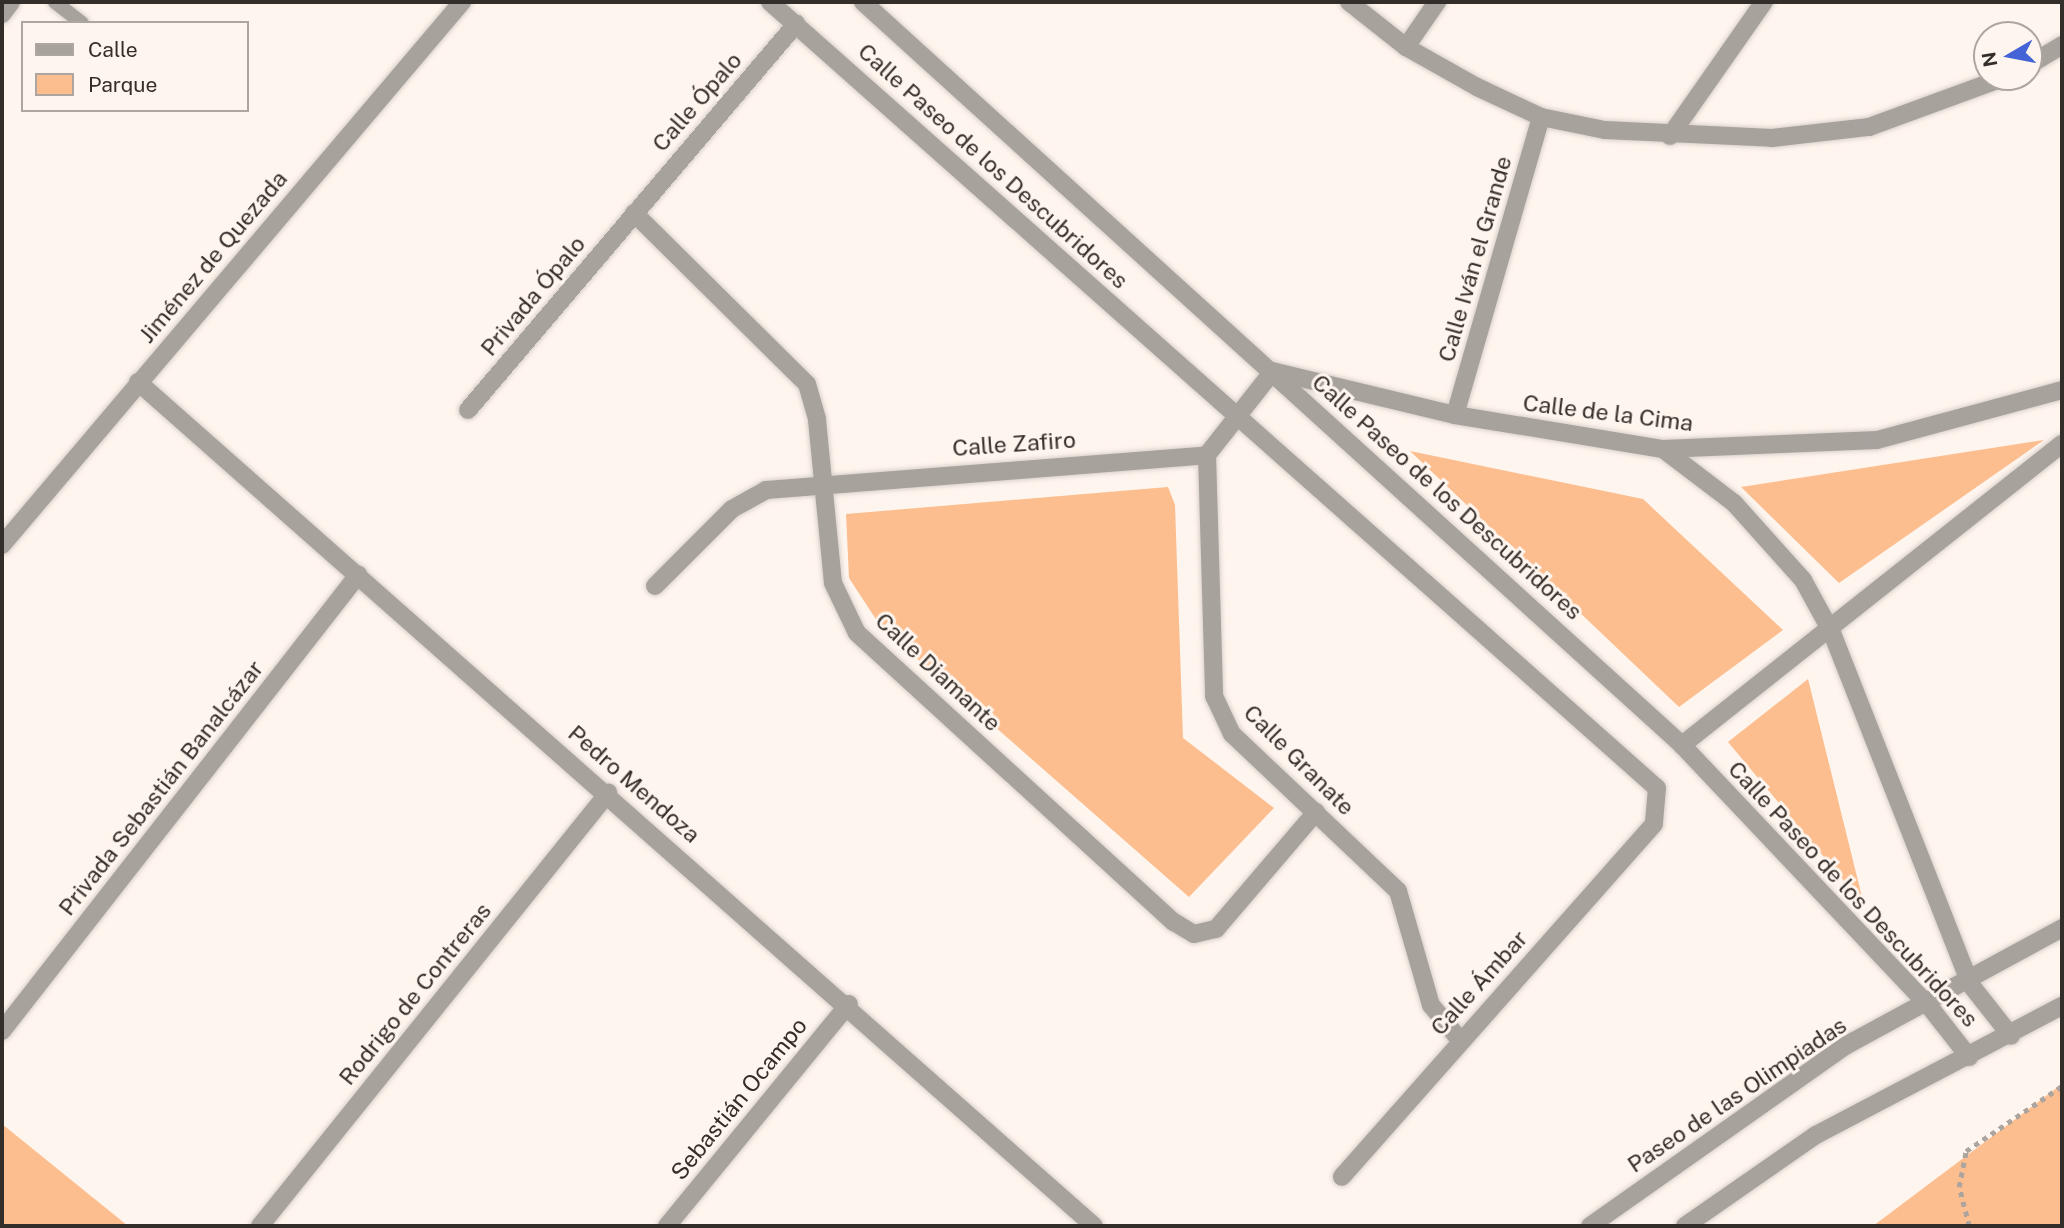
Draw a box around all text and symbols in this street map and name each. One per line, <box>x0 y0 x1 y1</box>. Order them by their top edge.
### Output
legend <box>21 21 248 112</box>
north arrow <box>1973 21 2043 91</box>
text: Calle <box>88 37 138 62</box>
street label: Calle Paseo de los Descubridores <box>852 37 1134 295</box>
street label: Calle Ópalo <box>646 47 748 157</box>
text: N <box>1977 50 2001 69</box>
text: Parque <box>88 72 157 97</box>
street label: Calle Iván el Grande <box>1432 153 1518 365</box>
street label: Jiménez de Quezada <box>133 165 293 349</box>
street label: Privada Ópalo <box>475 231 591 361</box>
street label: Calle Paseo de los Descubridores <box>1306 368 1588 626</box>
street label: Calle de la Cima <box>1521 389 1695 437</box>
street label: Calle Zafiro <box>951 426 1077 462</box>
street label: Calle Diamante <box>870 607 1006 737</box>
street label: Privada Sebastián Banalcázar <box>53 655 269 921</box>
street label: Calle Granate <box>1238 699 1360 821</box>
street label: Pedro Mendoza <box>562 719 706 849</box>
street label: Calle Paseo de los Descubridores <box>1722 755 1984 1033</box>
street label: Rodrigo de Contreras <box>333 897 497 1091</box>
street label: Calle Ámbar <box>1425 925 1533 1041</box>
street label: Paseo de las Olimpiadas <box>1622 1011 1852 1179</box>
street label: Sebastián Ocampo <box>665 1012 813 1186</box>

